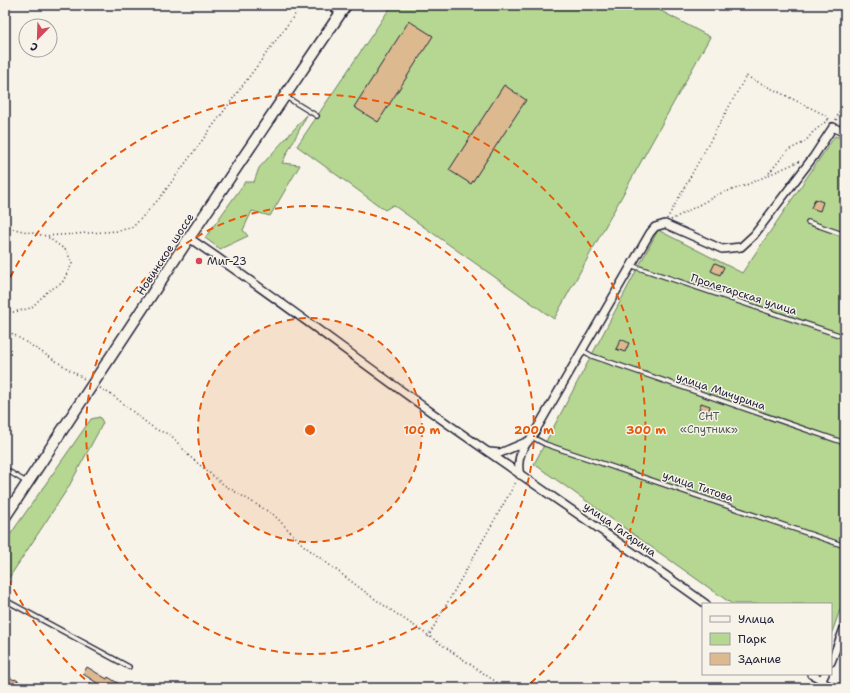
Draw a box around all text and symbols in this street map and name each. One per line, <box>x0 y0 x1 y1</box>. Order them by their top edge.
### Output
north arrow <box>18 18 58 58</box>
text: С <box>28 38 40 55</box>
street label: Новинское шоссе <box>133 210 198 298</box>
place label: Миг-23 <box>207 254 247 269</box>
marker: Миг-23 <box>194 256 204 266</box>
street label: Пролетарская улица <box>689 270 799 319</box>
street label: улица Мичурина <box>674 369 768 414</box>
park label: СНТ «Спутник» <box>680 409 738 437</box>
text: 100 m <box>404 422 441 438</box>
text: 200 m <box>514 422 554 438</box>
text: 300 m <box>626 422 666 438</box>
centre of rings <box>303 423 317 437</box>
street label: улица Титова <box>660 467 735 506</box>
street label: улица Гагарина <box>580 499 659 560</box>
legend <box>702 603 832 675</box>
text: Улица <box>738 611 775 627</box>
text: Парк <box>738 631 767 647</box>
text: Здание <box>738 651 782 667</box>

